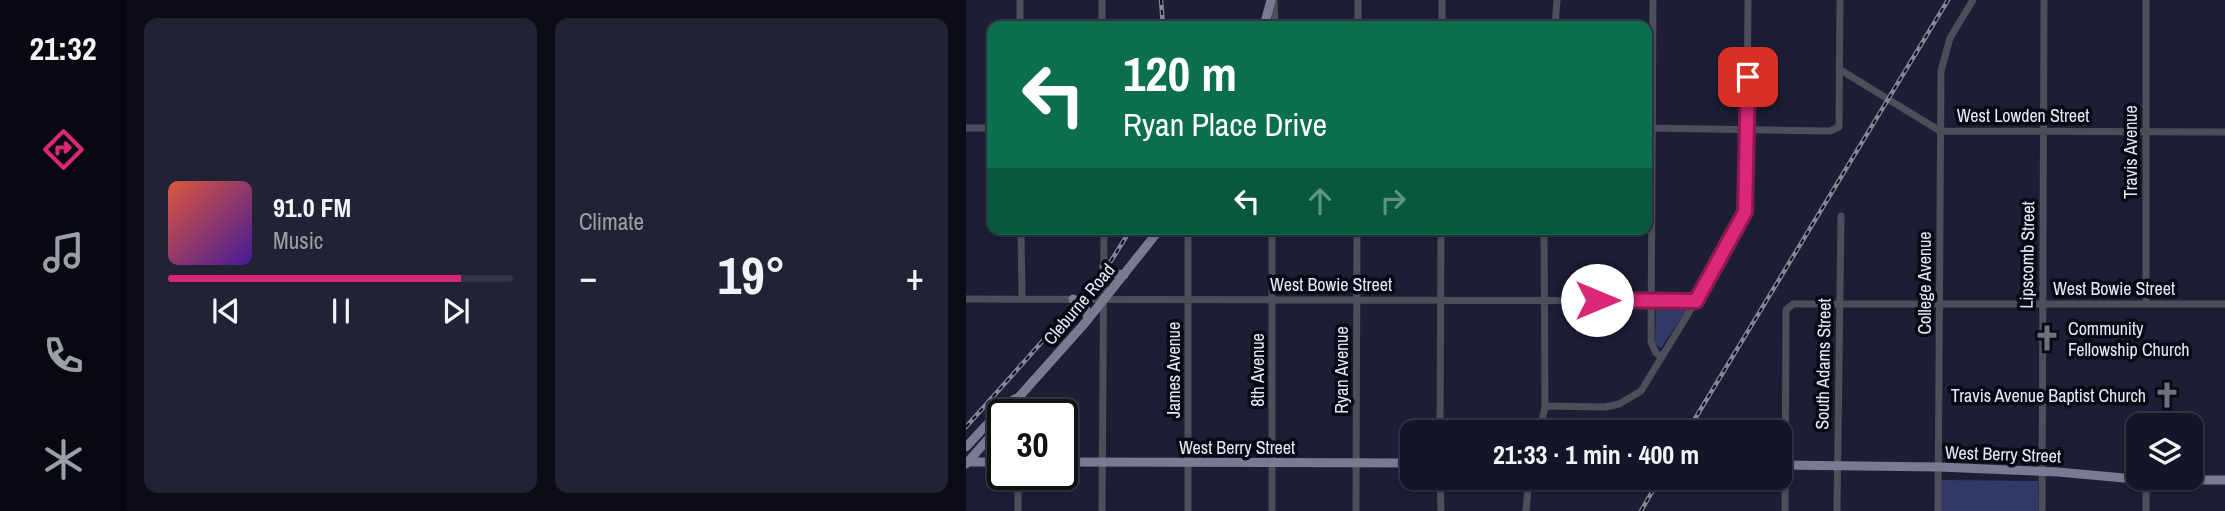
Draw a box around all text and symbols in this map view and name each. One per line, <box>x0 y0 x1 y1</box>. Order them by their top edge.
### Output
text: 21:32 <box>29 27 97 70</box>
text: 120 m <box>1123 40 1237 106</box>
pin <box>1718 47 1778 107</box>
icon: left <box>1008 49 1099 140</box>
icon: arrive <box>1729 58 1767 96</box>
text: Ryan Place Drive <box>1123 103 1327 146</box>
street label: West Lowden Street <box>1957 103 2089 128</box>
street label: Travis Avenue <box>2118 105 2143 199</box>
icon: directions <box>39 125 88 174</box>
icon: left <box>1228 182 1266 220</box>
icon: ahead <box>1301 182 1339 220</box>
icon: right <box>1374 182 1412 220</box>
text: 91.0 FM <box>273 190 351 225</box>
street label: Lipscomb Street <box>2014 201 2040 309</box>
text: Climate <box>579 206 644 237</box>
text: Music <box>273 225 323 256</box>
icon: music <box>39 228 88 277</box>
street label: College Avenue <box>1912 231 1937 335</box>
text: 19° <box>717 240 786 310</box>
text: − <box>579 251 597 302</box>
text: + <box>906 251 924 302</box>
street label: Cleburne Road <box>1038 258 1120 350</box>
position arrow <box>1560 263 1634 337</box>
street label: West Bowie Street <box>1270 272 1392 297</box>
street label: West Bowie Street <box>2053 276 2175 301</box>
icon: previous <box>207 292 245 330</box>
icon: pause <box>322 292 360 330</box>
icon: next <box>437 292 475 330</box>
street label: South Adams Street <box>1809 298 1837 430</box>
place label: Community Fellowship Church <box>2068 316 2190 362</box>
street label: James Avenue <box>1161 322 1186 418</box>
church icon: Community Fellowship Church <box>2032 323 2062 353</box>
street label: Ryan Avenue <box>1329 326 1354 414</box>
icon: phone <box>39 331 88 380</box>
street label: 8th Avenue <box>1245 333 1270 407</box>
church icon: Travis Avenue Baptist Church <box>2152 380 2182 410</box>
place label: Travis Avenue Baptist Church <box>1951 383 2146 408</box>
speed limit sign: 30 <box>987 399 1078 490</box>
map controls <box>2126 413 2203 490</box>
button: layers <box>2126 413 2203 490</box>
icon: climate <box>39 435 88 484</box>
street label: West Berry Street <box>1179 435 1295 460</box>
text: 21:33 · 1 min · 400 m <box>1493 437 1699 472</box>
street label: West Berry Street <box>1944 439 2062 469</box>

